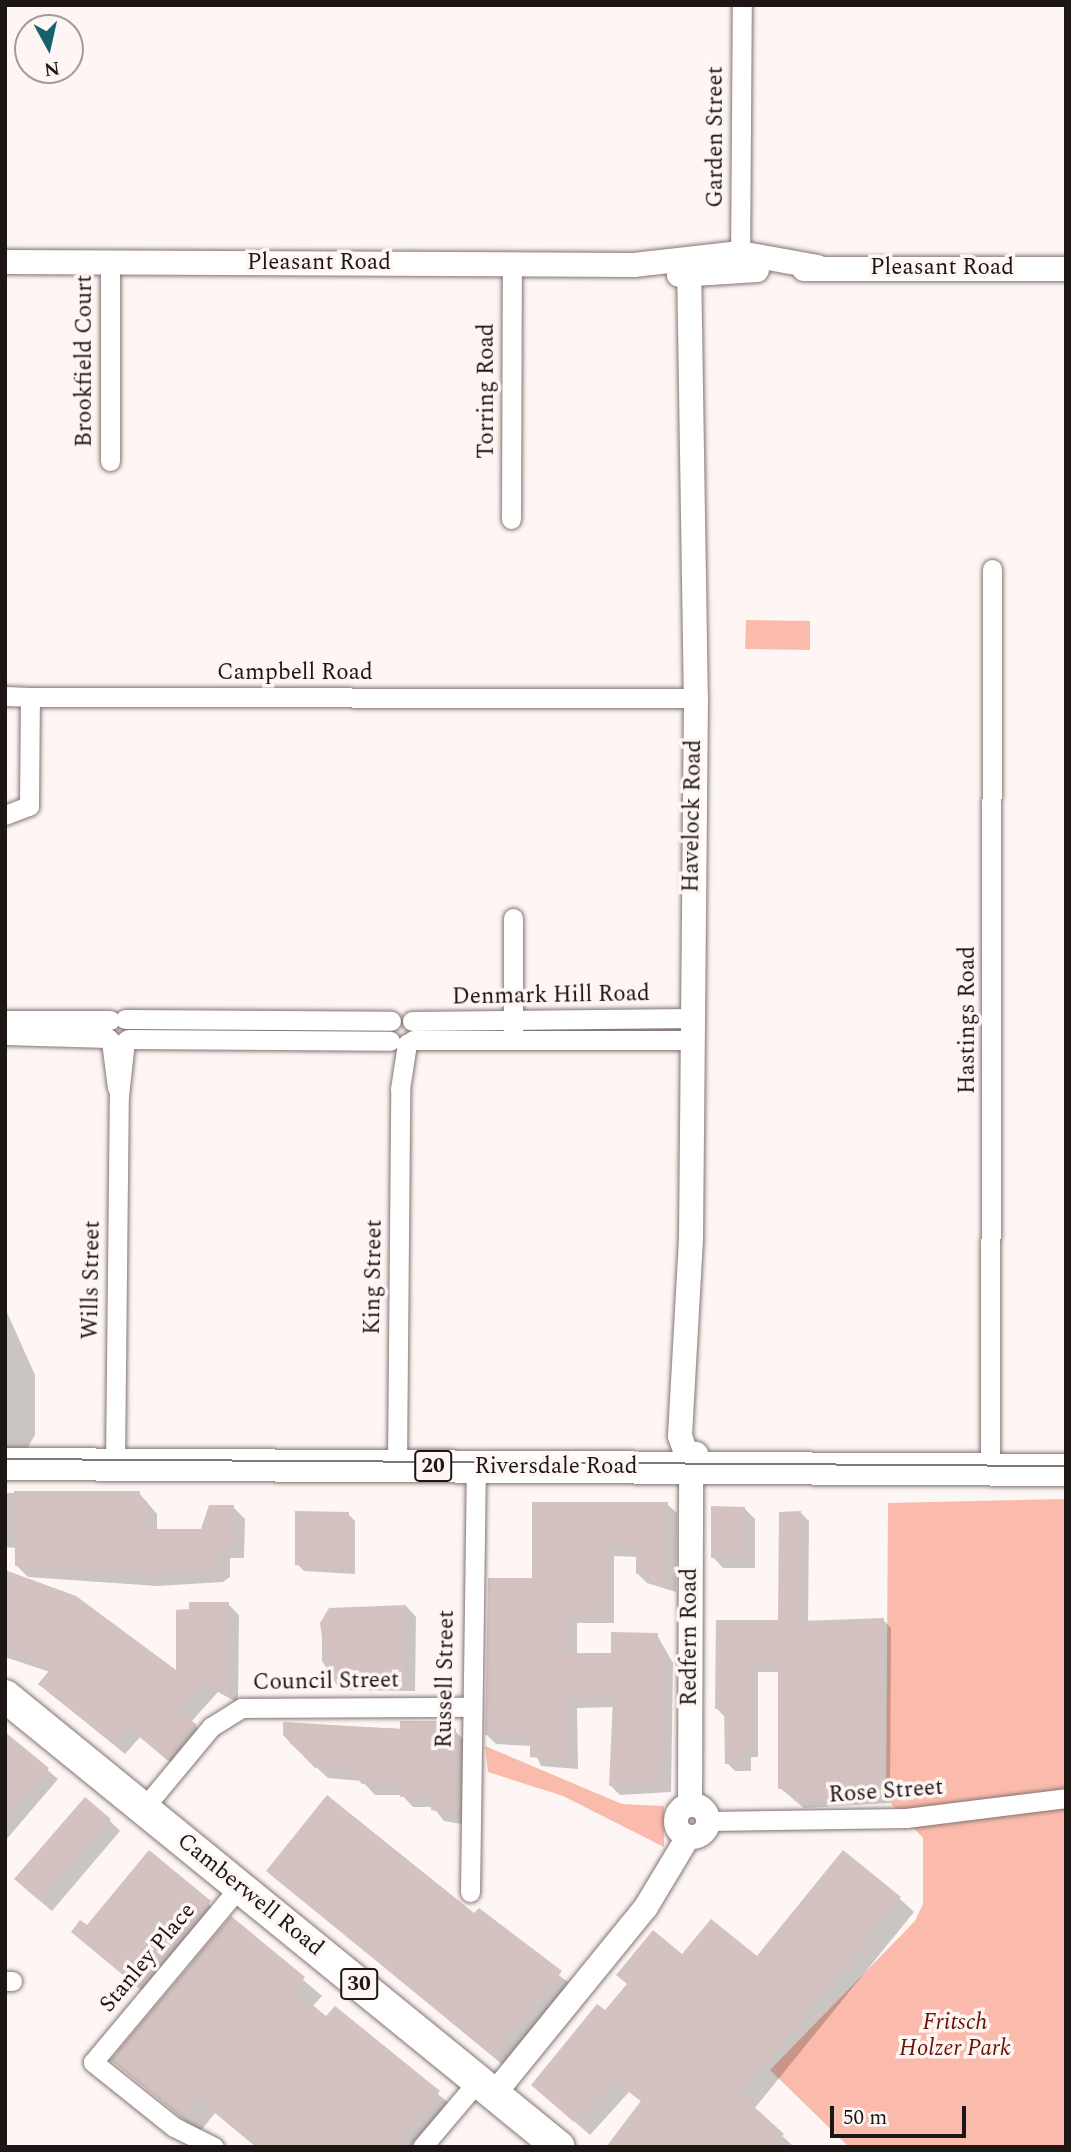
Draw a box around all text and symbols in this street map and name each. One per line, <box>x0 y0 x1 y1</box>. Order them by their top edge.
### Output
north arrow <box>14 14 84 84</box>
text: N <box>42 53 61 84</box>
street label: Garden Street <box>702 66 730 208</box>
street label: Pleasant Road <box>247 249 391 277</box>
street label: Pleasant Road <box>870 254 1014 282</box>
street label: Brookfield Court <box>71 275 99 447</box>
street label: Torring Road <box>473 323 501 459</box>
street label: Campbell Road <box>217 659 373 687</box>
street label: Havelock Road <box>678 739 708 893</box>
street label: Hastings Road <box>954 946 982 1094</box>
street label: Denmark Hill Road <box>452 980 650 1012</box>
street label: King Street <box>359 1219 389 1335</box>
street label: Wills Street <box>77 1220 107 1340</box>
road number: 20 <box>414 1448 452 1484</box>
street label: Riversdale Road <box>474 1453 638 1481</box>
street label: Redfern Road <box>676 1568 704 1706</box>
street label: Russell Street <box>431 1610 461 1748</box>
street label: Council Street <box>253 1667 399 1697</box>
street label: Rose Street <box>828 1774 944 1810</box>
street label: Camberwell Road <box>171 1828 329 1962</box>
street label: Stanley Place <box>94 1898 202 2018</box>
road number: 30 <box>340 1966 378 2002</box>
park label: Fritsch Holzer Park <box>899 2009 1011 2063</box>
scale bar <box>833 2092 970 2136</box>
text: 50 m <box>843 2102 887 2134</box>

